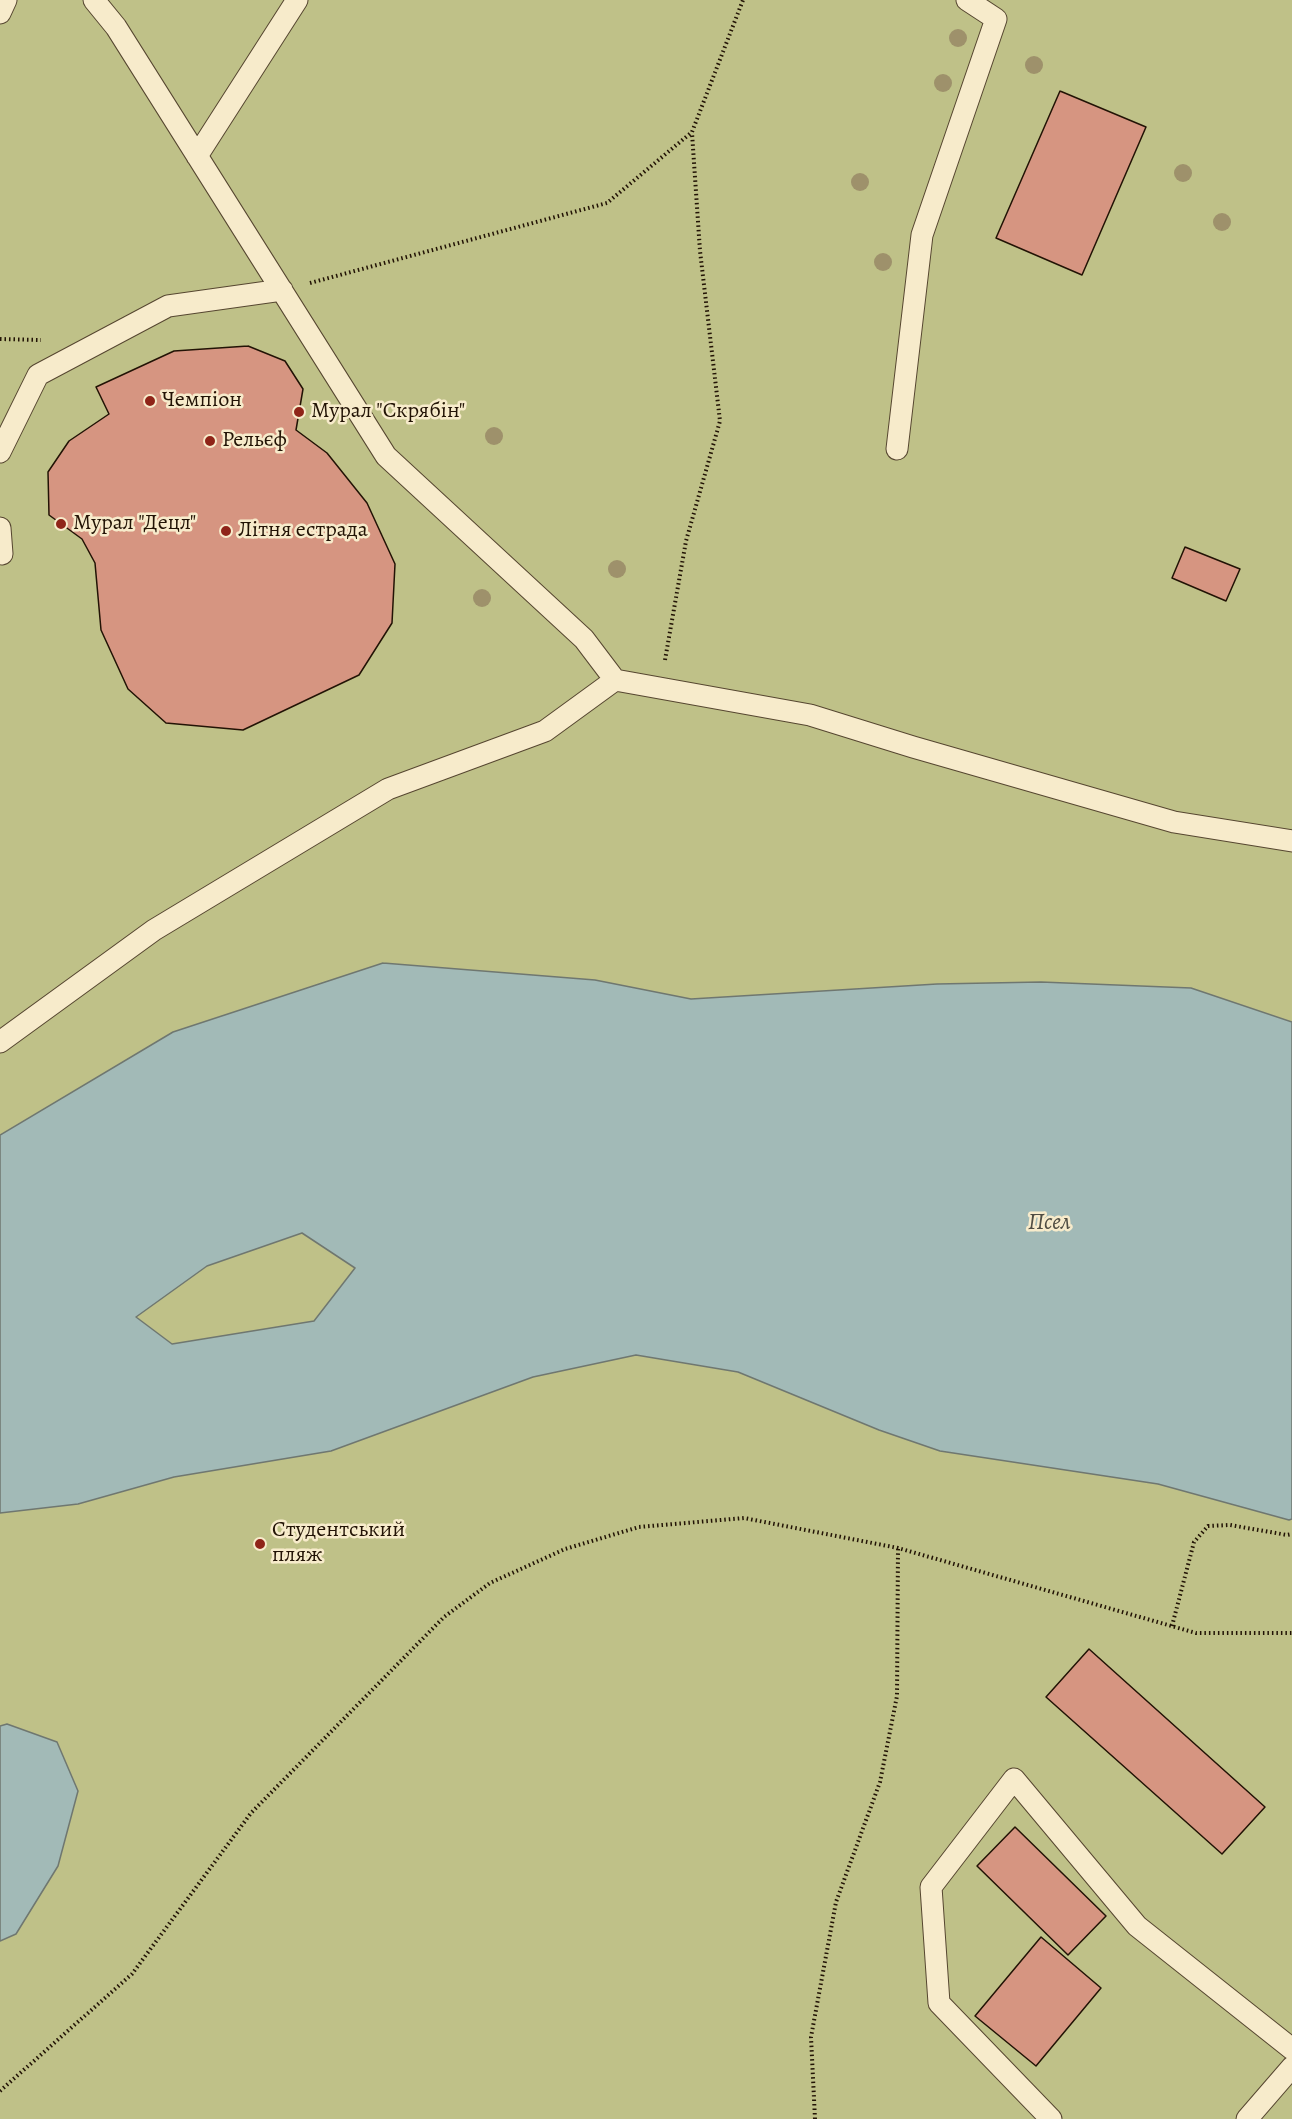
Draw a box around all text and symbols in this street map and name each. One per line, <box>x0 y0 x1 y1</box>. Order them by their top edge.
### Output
place label: Чемпіон <box>162 388 242 414</box>
marker: Чемпіон <box>143 394 157 408</box>
place label: Мурал "Скрябін" <box>311 399 465 425</box>
marker: Мурал "Скрябін" <box>292 405 306 419</box>
place label: Рельєф <box>222 428 287 454</box>
marker: Рельєф <box>203 434 217 448</box>
place label: Мурал "Децл" <box>73 511 196 537</box>
marker: Мурал "Децл" <box>54 517 68 531</box>
place label: Літня естрада <box>238 518 368 544</box>
marker: Літня естрада <box>219 524 233 538</box>
water label: Псел <box>1028 1209 1070 1237</box>
place label: Студентський пляж <box>272 1518 405 1570</box>
marker: Студентський пляж <box>253 1537 267 1551</box>

